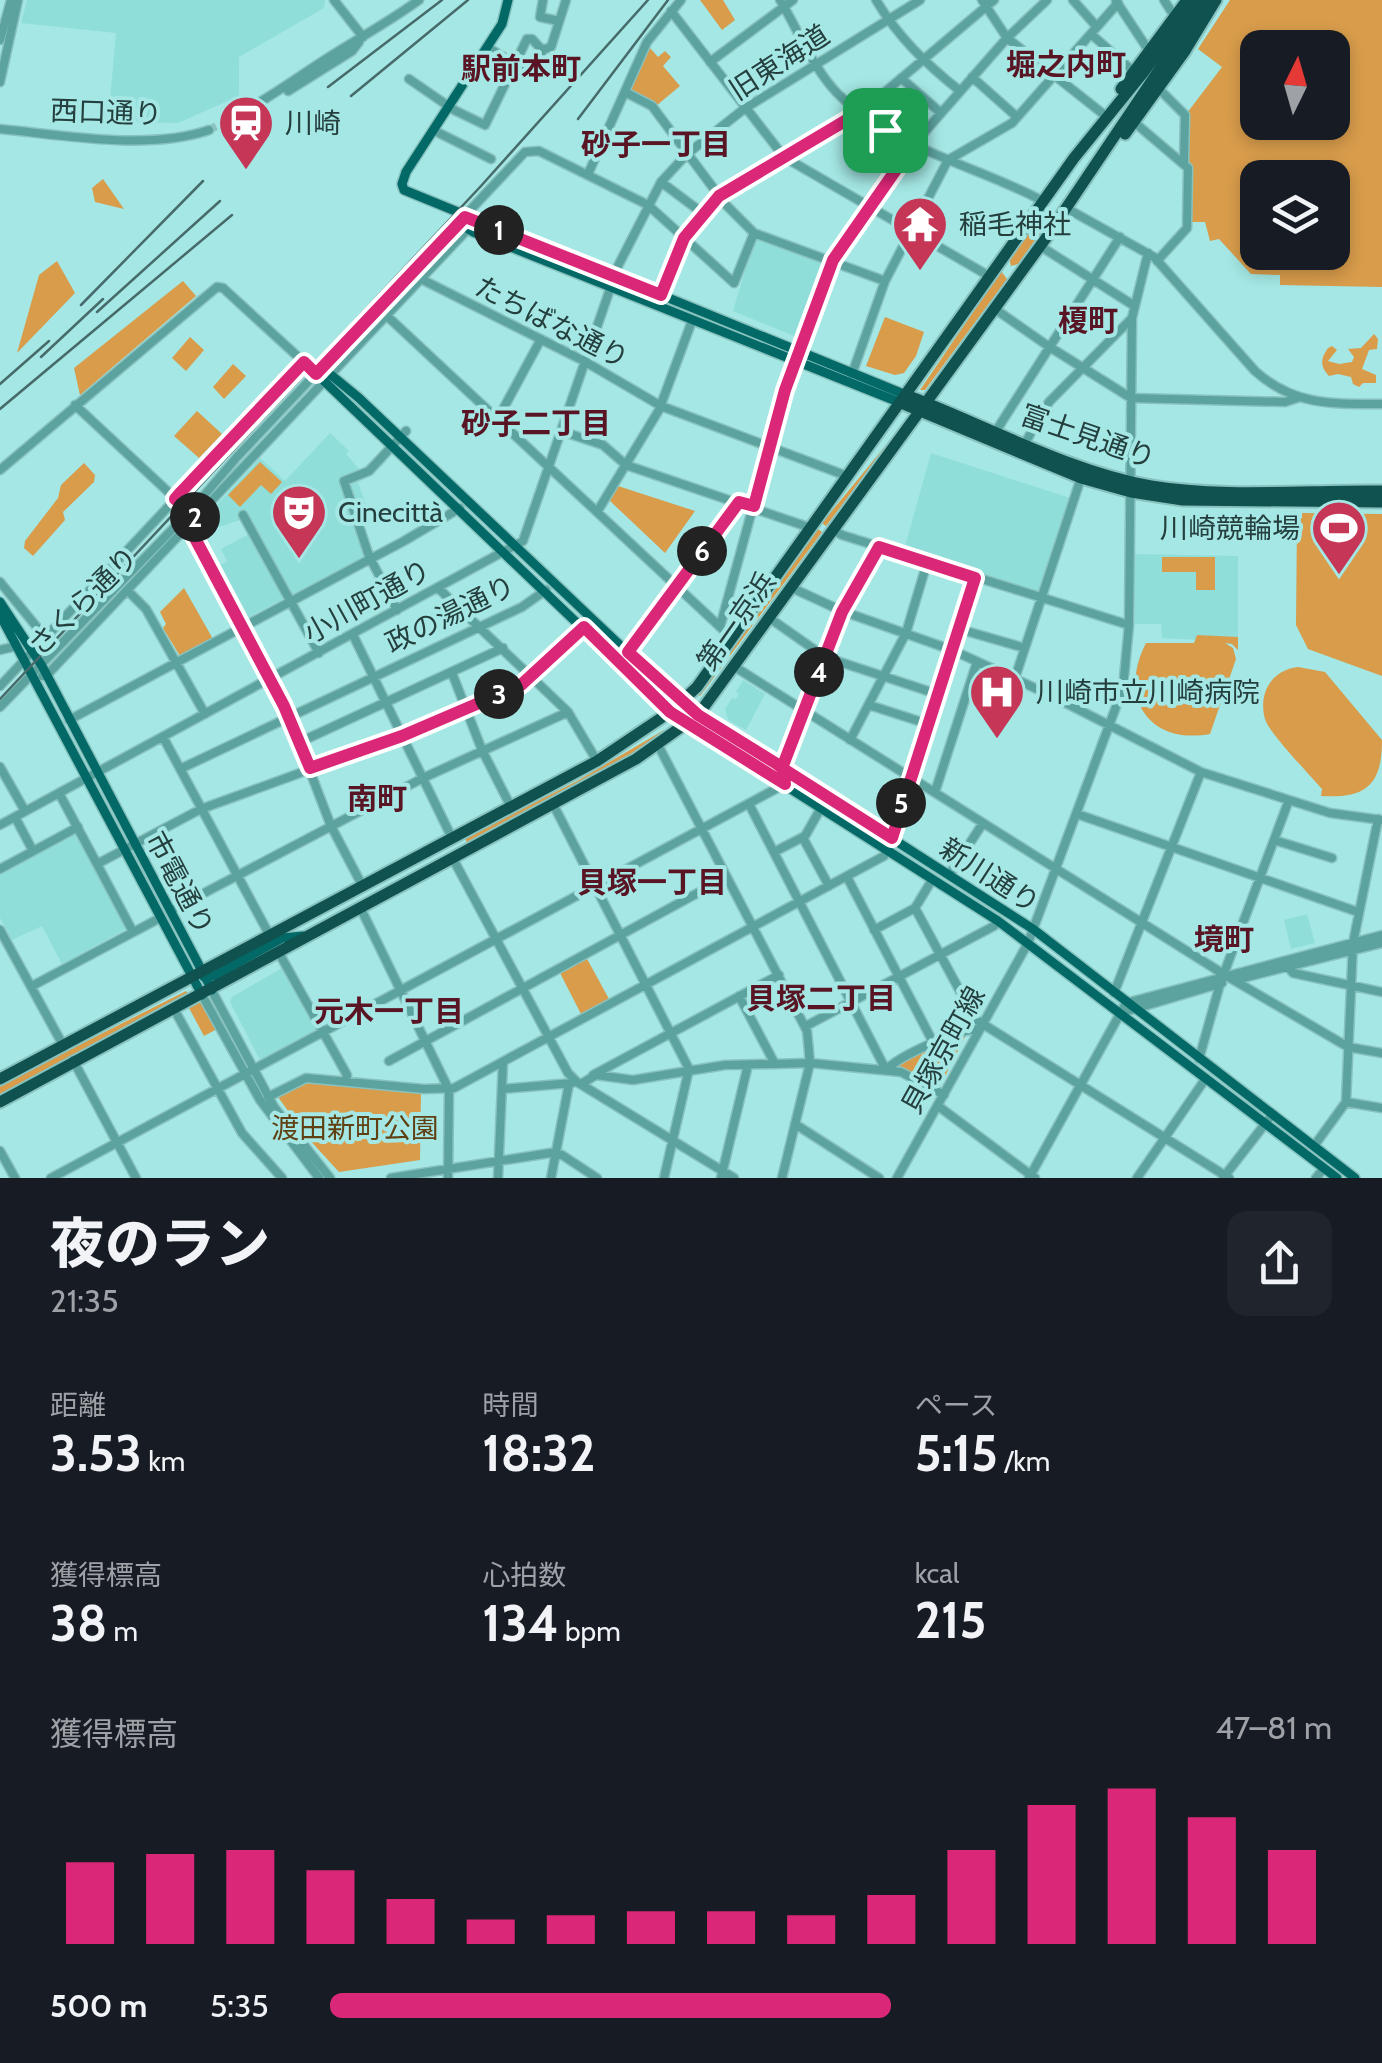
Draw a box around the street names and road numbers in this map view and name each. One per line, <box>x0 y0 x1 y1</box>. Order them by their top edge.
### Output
street label: 旧東海道 <box>723 17 835 107</box>
street label: 西口通り <box>49 93 163 131</box>
street label: たちばな通り <box>469 269 635 375</box>
street label: 富士見通り <box>1016 397 1160 475</box>
street label: さくら通り <box>21 539 145 663</box>
street label: 小川町通り <box>298 552 436 650</box>
street label: 第一京浜 <box>690 565 782 677</box>
street label: 政の湯通り <box>380 568 520 660</box>
street label: 市電通り <box>139 826 221 940</box>
street label: 新川通り <box>934 830 1046 920</box>
street label: 貝塚京町線 <box>894 981 992 1119</box>

